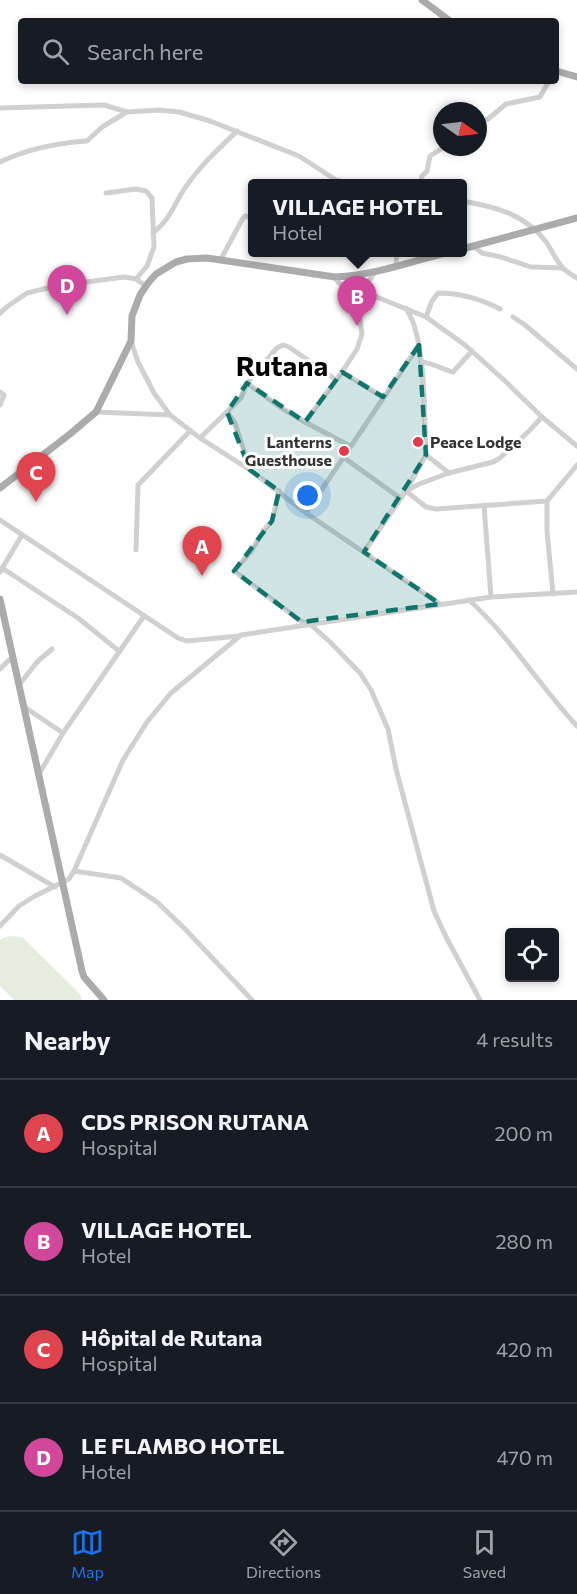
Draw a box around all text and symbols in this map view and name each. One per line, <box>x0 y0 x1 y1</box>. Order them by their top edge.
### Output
search box <box>18 18 559 84</box>
icon: search <box>39 35 72 68</box>
text: Search here <box>87 38 203 65</box>
north arrow <box>433 102 487 156</box>
popup <box>248 179 467 257</box>
text: VILLAGE HOTEL <box>272 193 443 220</box>
text: Hotel <box>272 220 323 244</box>
pin: D <box>48 266 86 315</box>
pin: B <box>338 276 376 326</box>
district label: Rutana <box>236 348 328 382</box>
place label: Lanterns Guesthouse <box>245 432 332 469</box>
place label: Peace Lodge <box>430 432 522 451</box>
marker: Peace Lodge <box>411 435 425 449</box>
marker: Lanterns Guesthouse <box>337 444 351 458</box>
pin: C <box>16 452 56 502</box>
your location <box>293 481 322 510</box>
pin: A <box>182 526 222 576</box>
map controls <box>505 928 559 982</box>
button: locate <box>505 928 559 982</box>
text: Nearby <box>24 1024 111 1055</box>
text: 4 results <box>476 1027 553 1051</box>
text: CDS PRISON RUTANA <box>81 1108 309 1135</box>
text: A <box>36 1121 51 1145</box>
text: 200 m <box>495 1121 553 1145</box>
text: Hospital <box>81 1135 158 1159</box>
text: VILLAGE HOTEL <box>81 1216 252 1243</box>
text: B <box>37 1229 50 1253</box>
text: 280 m <box>495 1229 553 1253</box>
text: Hotel <box>81 1243 131 1267</box>
text: Hôpital de Rutana <box>81 1324 262 1351</box>
text: C <box>37 1337 50 1361</box>
text: 420 m <box>496 1337 553 1361</box>
text: Hospital <box>81 1351 158 1375</box>
text: LE FLAMBO HOTEL <box>81 1432 284 1459</box>
text: D <box>36 1445 51 1469</box>
text: 470 m <box>497 1445 553 1469</box>
text: Hotel <box>81 1459 131 1483</box>
tab: Map <box>71 1526 104 1581</box>
tab: Directions <box>246 1526 321 1581</box>
tab: Saved <box>463 1526 506 1581</box>

